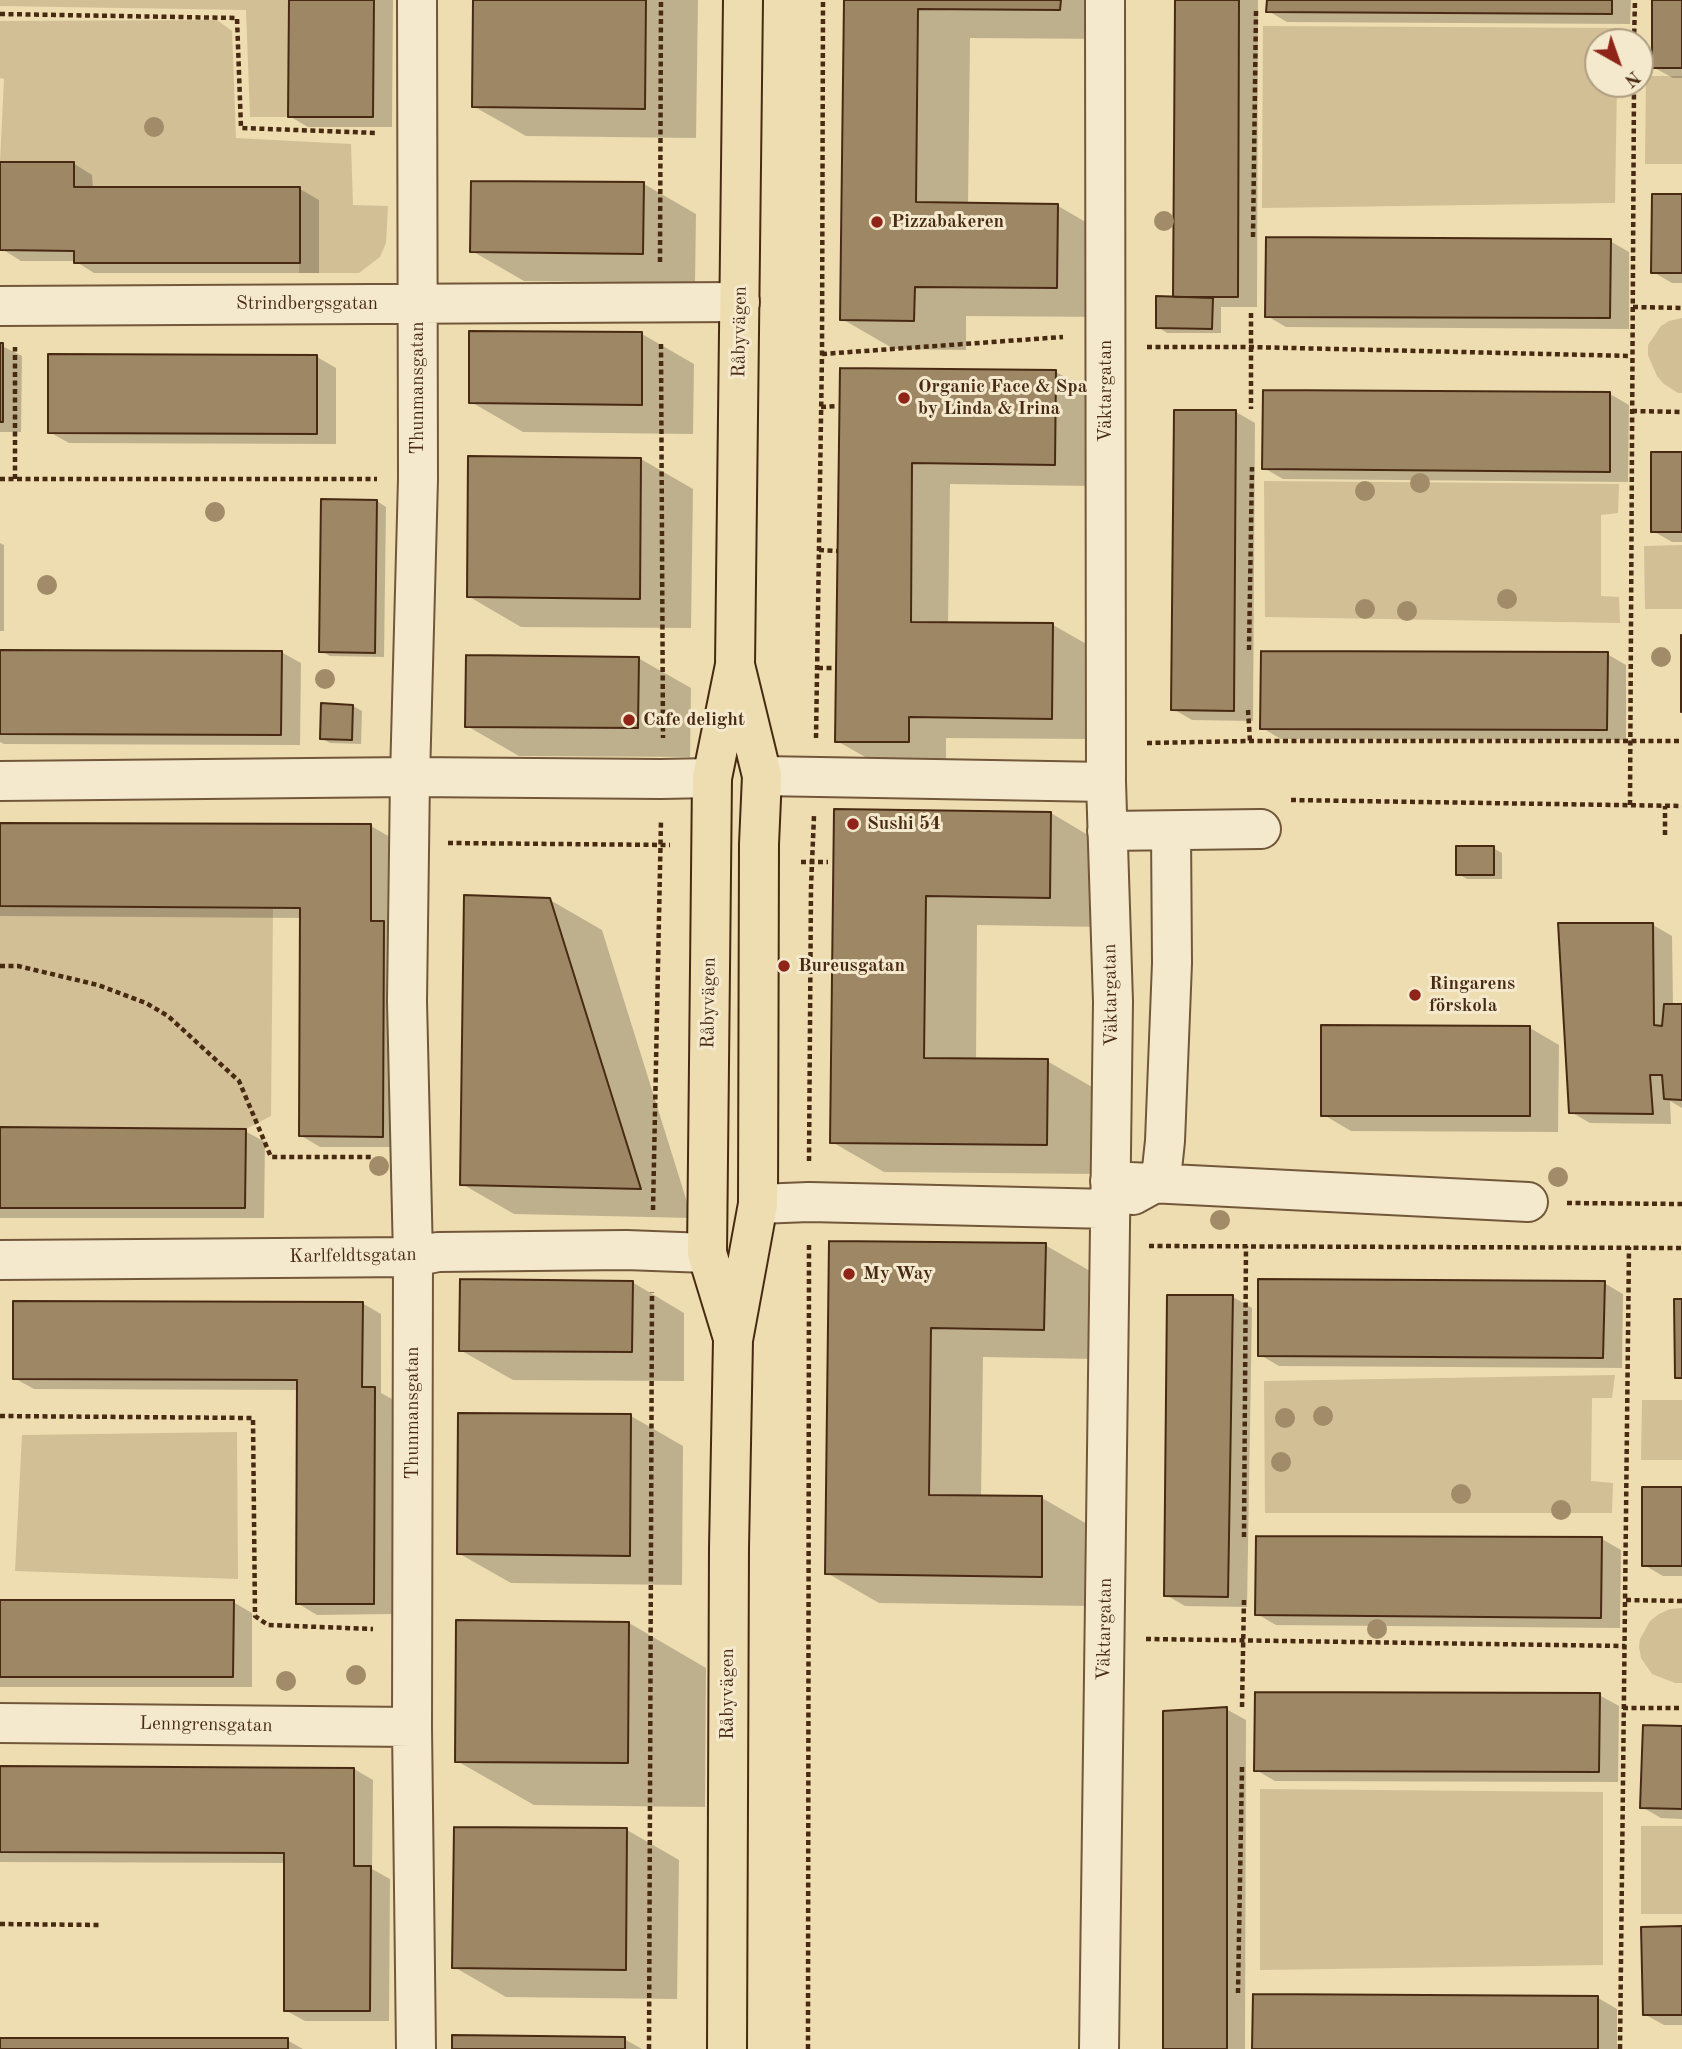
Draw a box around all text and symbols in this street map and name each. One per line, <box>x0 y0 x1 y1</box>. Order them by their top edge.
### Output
north arrow <box>1584 28 1654 98</box>
text: N <box>1620 66 1643 90</box>
place label: Pizzabakeren <box>891 211 1004 233</box>
marker: Pizzabakeren <box>869 214 885 230</box>
street label: Råbyvägen <box>728 286 752 378</box>
street label: Strindbergsgatan <box>236 293 378 315</box>
street label: Thunmansgatan <box>407 321 429 455</box>
street label: Väktargatan <box>1095 340 1117 442</box>
place label: Organic Face & Spa by Linda & Irina <box>918 376 1087 420</box>
marker: Organic Face & Spa by Linda & Irina <box>896 390 912 406</box>
place label: Cafe delight <box>643 709 745 731</box>
marker: Cafe delight <box>621 712 637 728</box>
place label: Sushi 54 <box>867 813 941 835</box>
marker: Sushi 54 <box>845 816 861 832</box>
street label: Väktargatan <box>1099 943 1123 1047</box>
place label: Bureusgatan <box>798 955 905 977</box>
street label: Råbyvägen <box>697 957 721 1049</box>
marker: Bureusgatan <box>776 958 792 974</box>
place label: Ringarens förskola <box>1429 973 1515 1017</box>
marker: Ringarens förskola <box>1407 987 1423 1003</box>
street label: Karlfeldtsgatan <box>289 1243 417 1269</box>
place label: My Way <box>863 1263 933 1285</box>
marker: My Way <box>841 1266 857 1282</box>
street label: Thunmansgatan <box>402 1346 424 1480</box>
street label: Väktargatan <box>1093 1577 1117 1681</box>
street label: Råbyvägen <box>717 1648 739 1740</box>
street label: Lenngrensgatan <box>139 1712 273 1738</box>

